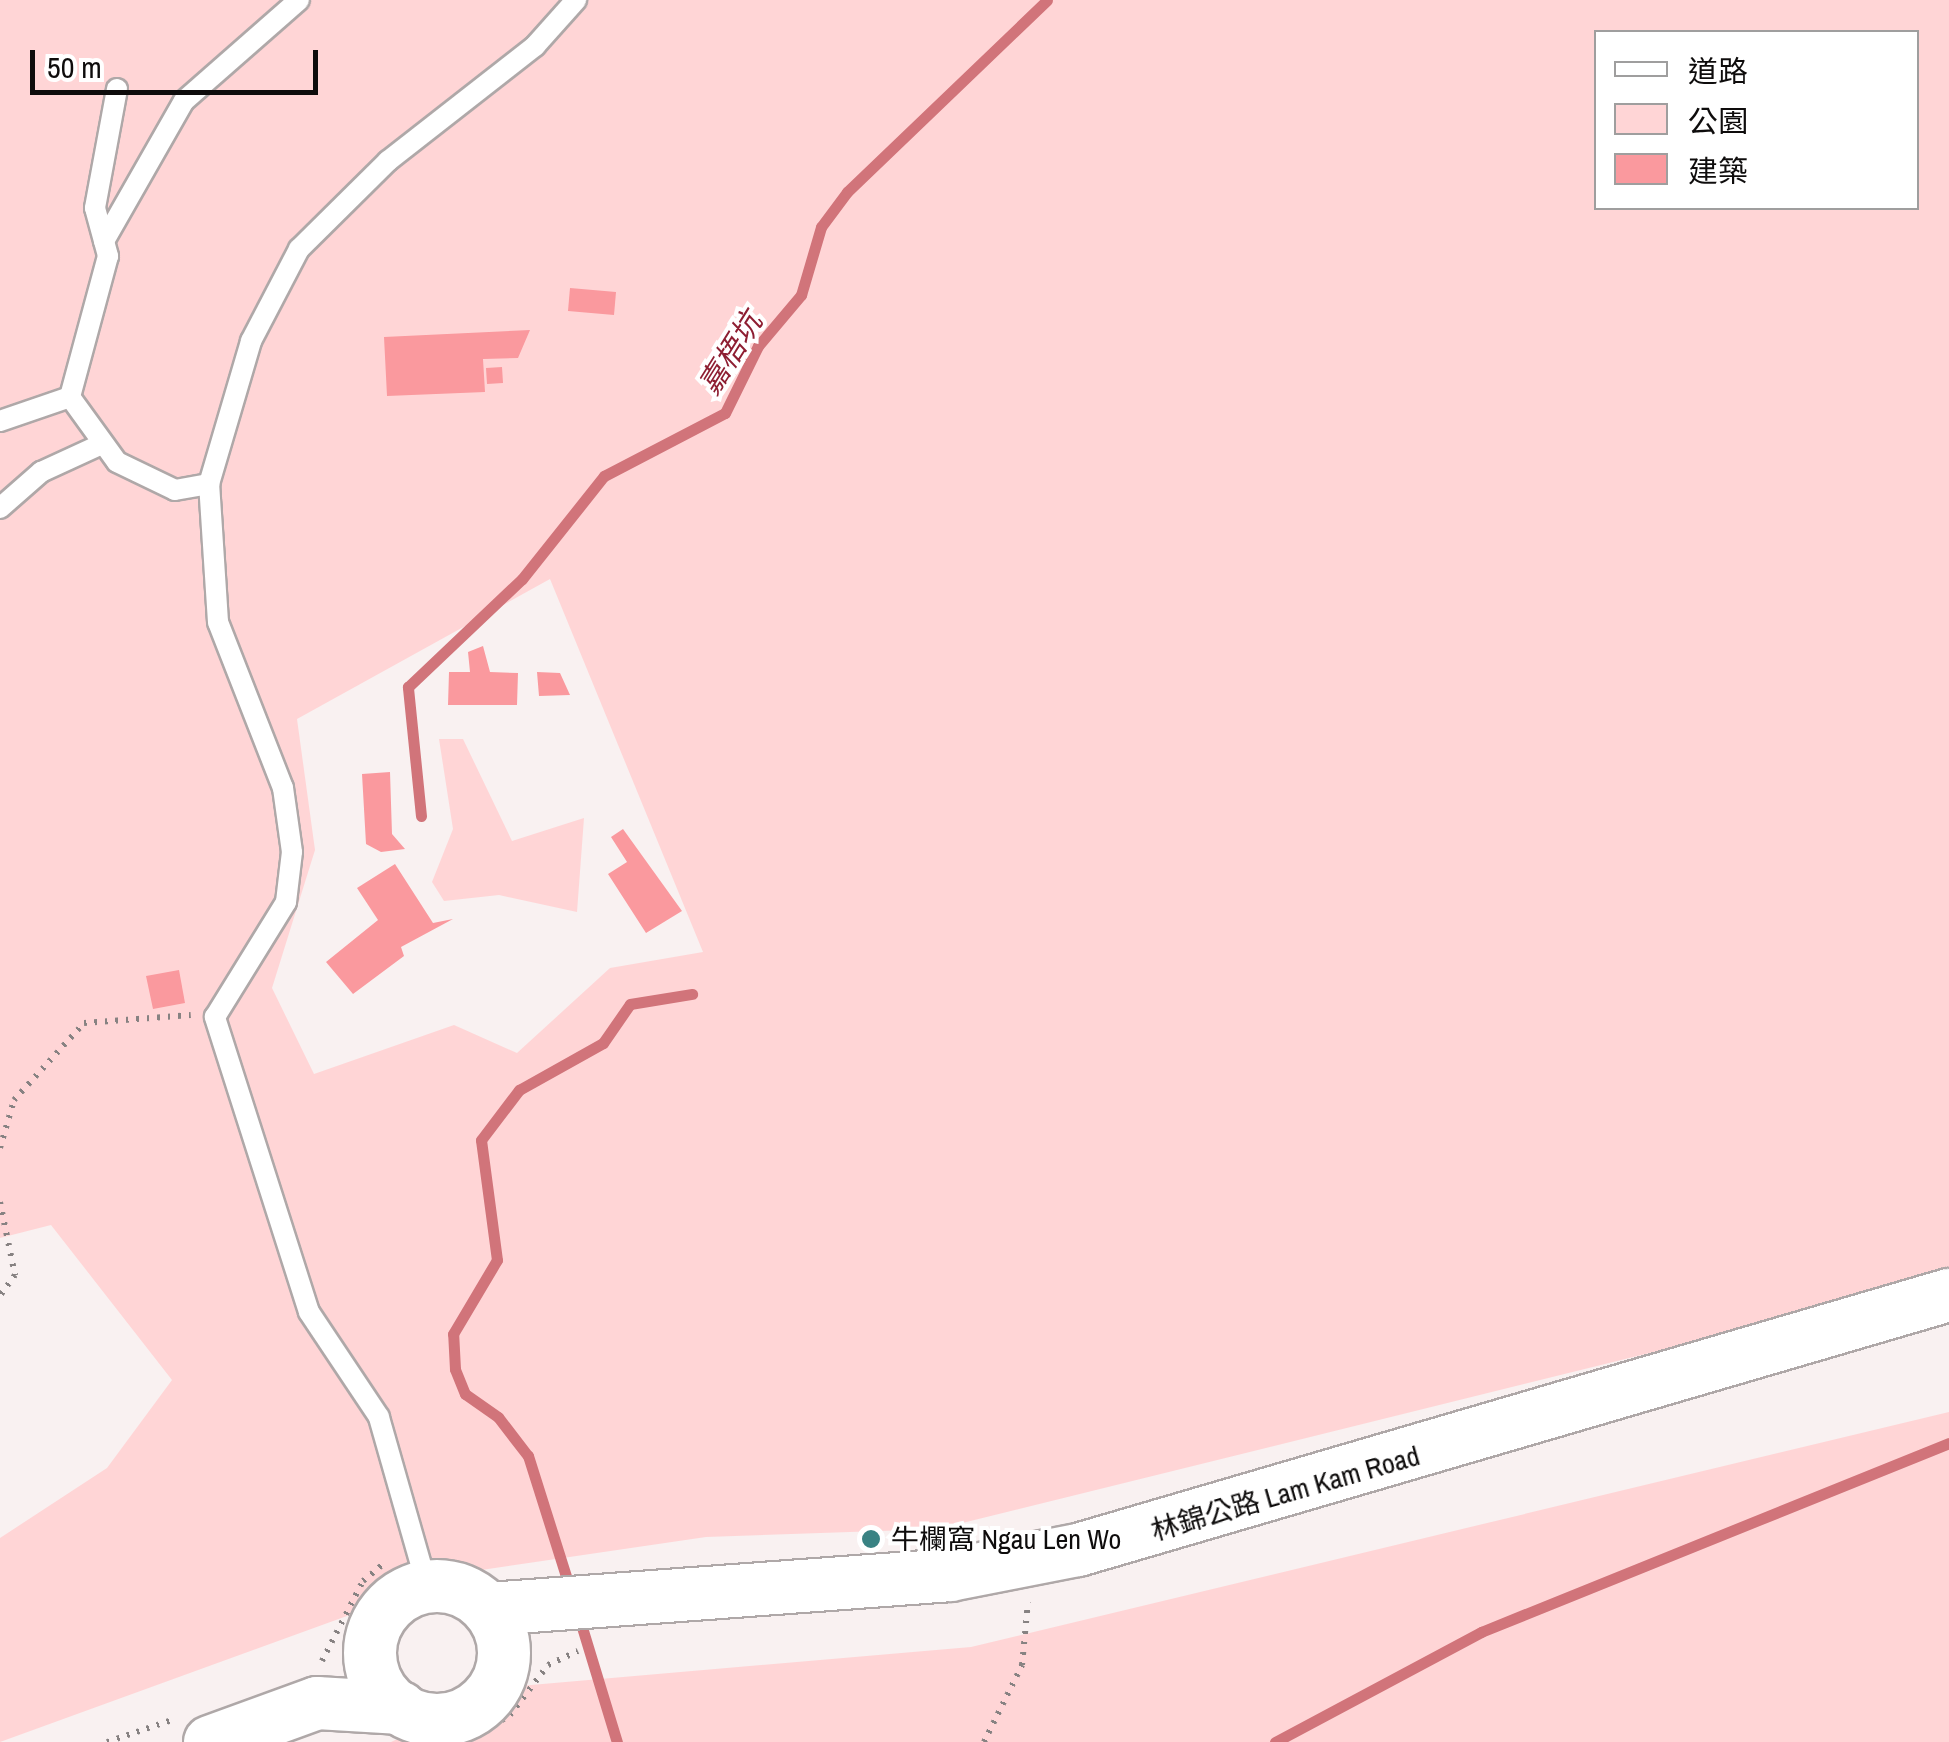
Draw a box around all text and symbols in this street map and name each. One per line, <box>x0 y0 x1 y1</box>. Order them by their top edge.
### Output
scale bar <box>35 30 322 92</box>
legend <box>1594 30 1919 210</box>
text: 50 m <box>47 47 102 87</box>
text: 道路 <box>1688 51 1748 91</box>
text: 公園 <box>1688 101 1748 141</box>
text: 建築 <box>1688 151 1748 191</box>
water label: 嘉梧坑 <box>691 305 769 401</box>
street label: 林錦公路 Lam Kam Road <box>1147 1439 1423 1547</box>
place label: 牛欄窩 Ngau Len Wo <box>891 1522 1121 1556</box>
marker: 牛欄窩 Ngau Len Wo <box>860 1528 882 1550</box>

